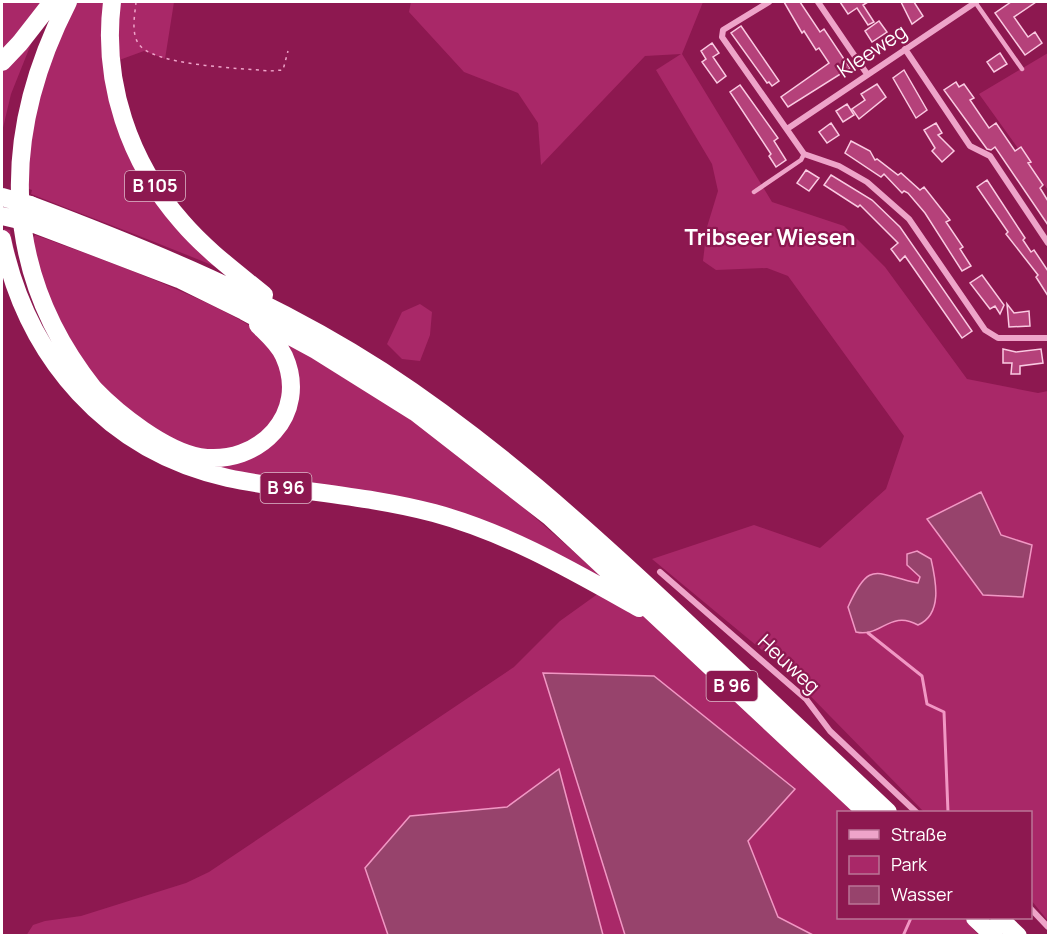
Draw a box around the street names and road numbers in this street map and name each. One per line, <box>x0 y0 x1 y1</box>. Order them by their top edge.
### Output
street label: Kleeweg <box>832 18 912 84</box>
road number: B 105 <box>125 171 185 201</box>
road number: B 96 <box>260 473 312 503</box>
street label: Heuweg <box>752 628 826 699</box>
road number: B 96 <box>706 671 758 701</box>

